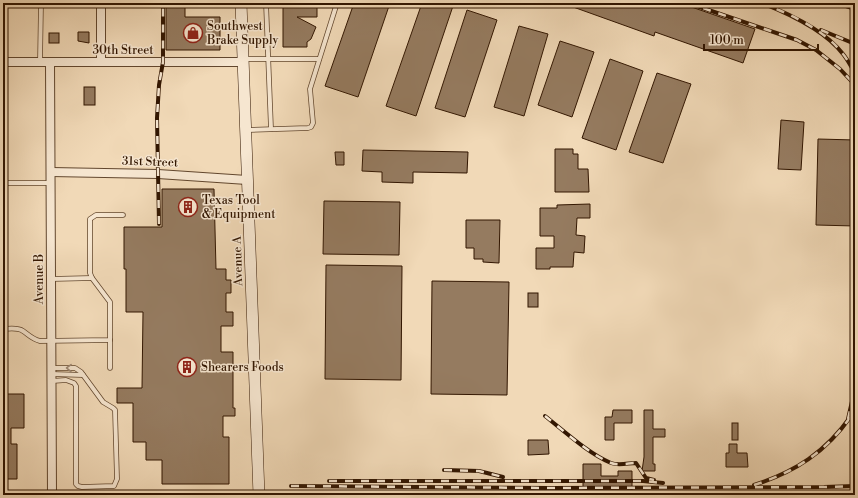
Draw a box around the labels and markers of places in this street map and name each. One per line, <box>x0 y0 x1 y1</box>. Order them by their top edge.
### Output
place label: Southwest Brake Supply <box>206 19 279 48</box>
shop icon: Southwest Brake Supply <box>182 22 204 44</box>
place label: Texas Tool & Equipment <box>202 193 276 222</box>
building icon: Texas Tool & Equipment <box>177 196 199 218</box>
building icon: Shearers Foods <box>176 356 198 378</box>
place label: Shearers Foods <box>201 360 284 375</box>

